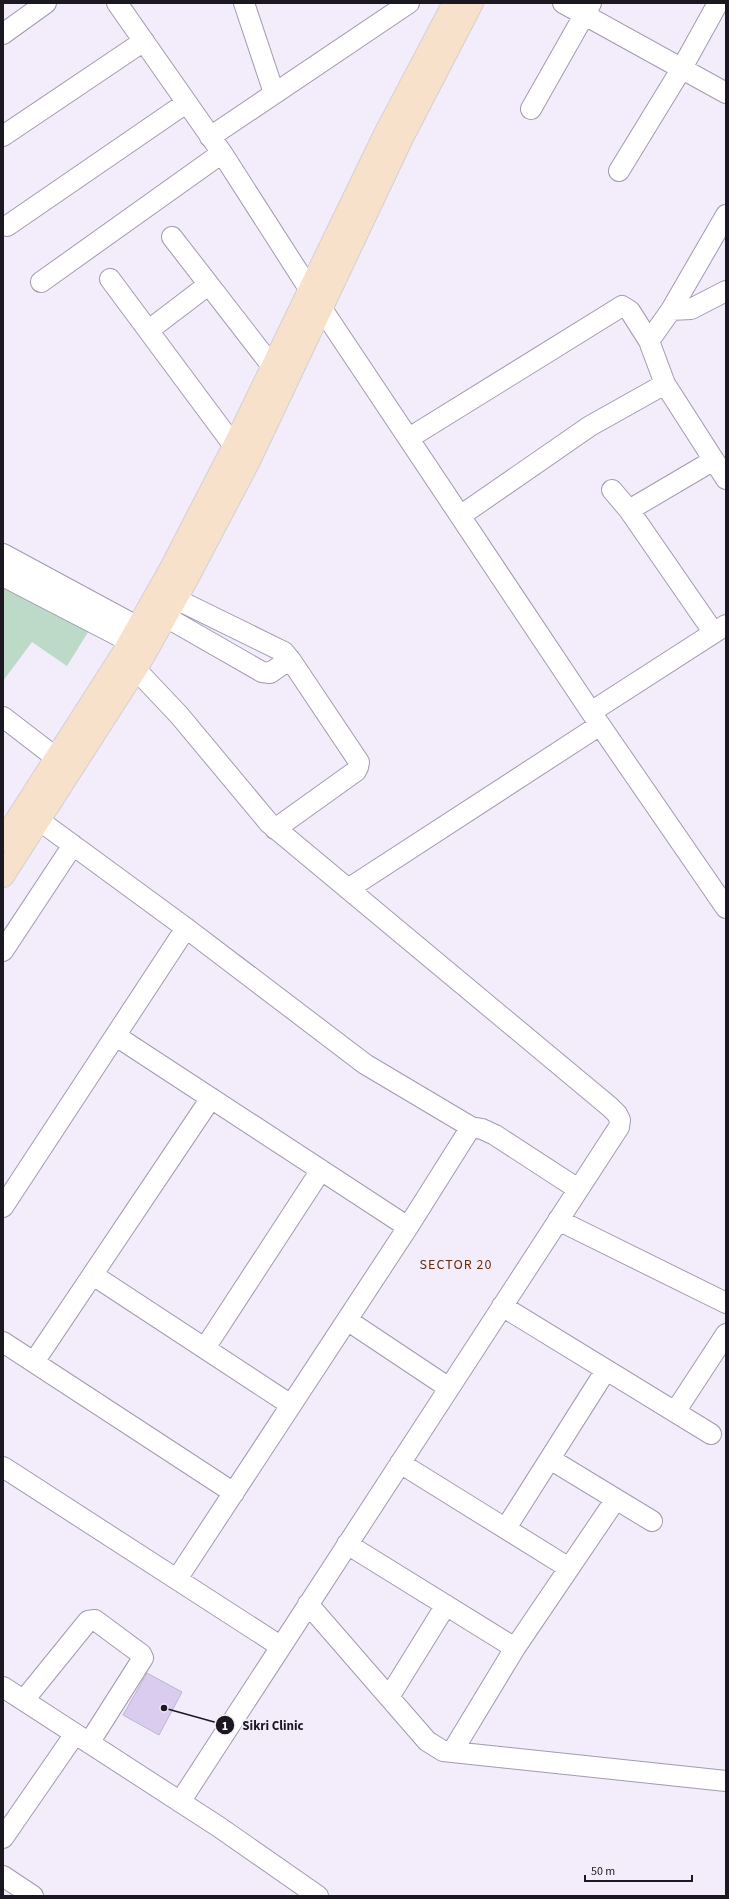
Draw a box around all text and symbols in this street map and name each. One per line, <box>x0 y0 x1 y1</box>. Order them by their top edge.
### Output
district label: SECTOR 20 <box>420 1255 492 1275</box>
callout: Sikri Clinic <box>215 1713 312 1738</box>
text: Sikri Clinic <box>242 1717 304 1735</box>
text: 1 <box>222 1718 228 1735</box>
scale bar <box>585 1857 692 1883</box>
text: 50 m <box>591 1863 615 1880</box>

